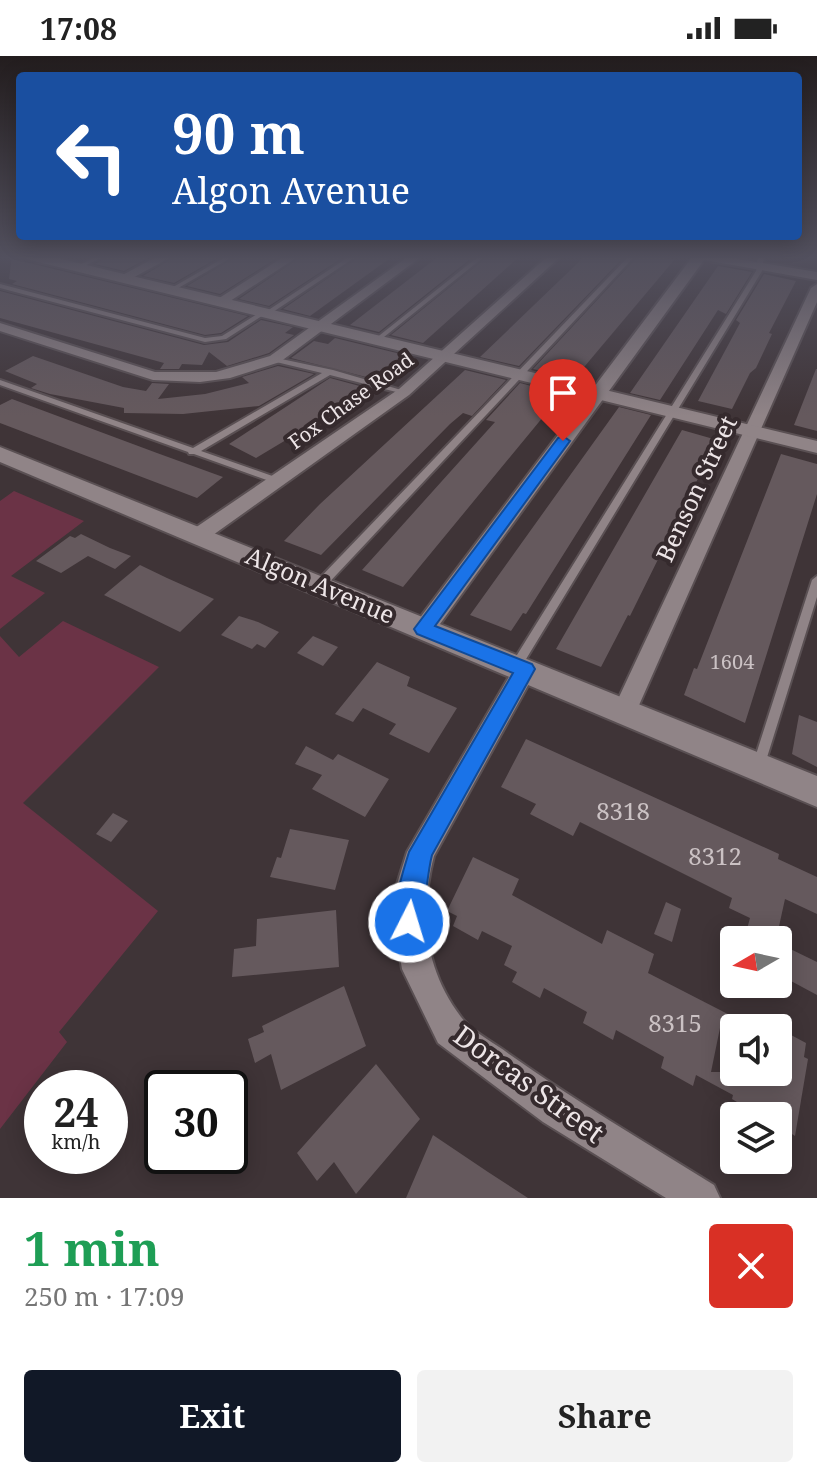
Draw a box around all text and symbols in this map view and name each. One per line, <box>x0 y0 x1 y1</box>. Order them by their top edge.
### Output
text: 17:08 <box>40 8 117 49</box>
text: 90 m <box>172 94 305 170</box>
icon: left <box>40 104 144 208</box>
text: Algon Avenue <box>172 166 410 215</box>
street label: Fox Chase Road <box>283 346 419 455</box>
pin <box>529 359 597 441</box>
icon: arrive <box>541 371 585 415</box>
street label: Benson Street <box>647 410 744 567</box>
street label: Algon Avenue <box>241 538 400 631</box>
house number: 1604 <box>710 648 754 675</box>
house number: 8318 <box>596 794 650 827</box>
house number: 8312 <box>688 839 742 872</box>
position arrow <box>367 880 451 964</box>
north arrow <box>720 926 792 998</box>
map controls <box>720 926 792 1174</box>
house number: 8315 <box>648 1006 702 1039</box>
button: sound <box>720 1014 792 1086</box>
street label: Dorcas Street <box>447 1016 613 1151</box>
speed limit sign: 30 <box>144 1070 248 1174</box>
text: 24 <box>53 1084 99 1139</box>
button: layers <box>720 1102 792 1174</box>
text: km/h <box>51 1128 101 1155</box>
text: 1 min <box>24 1215 160 1280</box>
button: close <box>709 1224 793 1308</box>
text: 250 m · 17:09 <box>24 1278 185 1314</box>
button: Exit <box>24 1370 401 1462</box>
button: Share <box>417 1370 793 1462</box>

